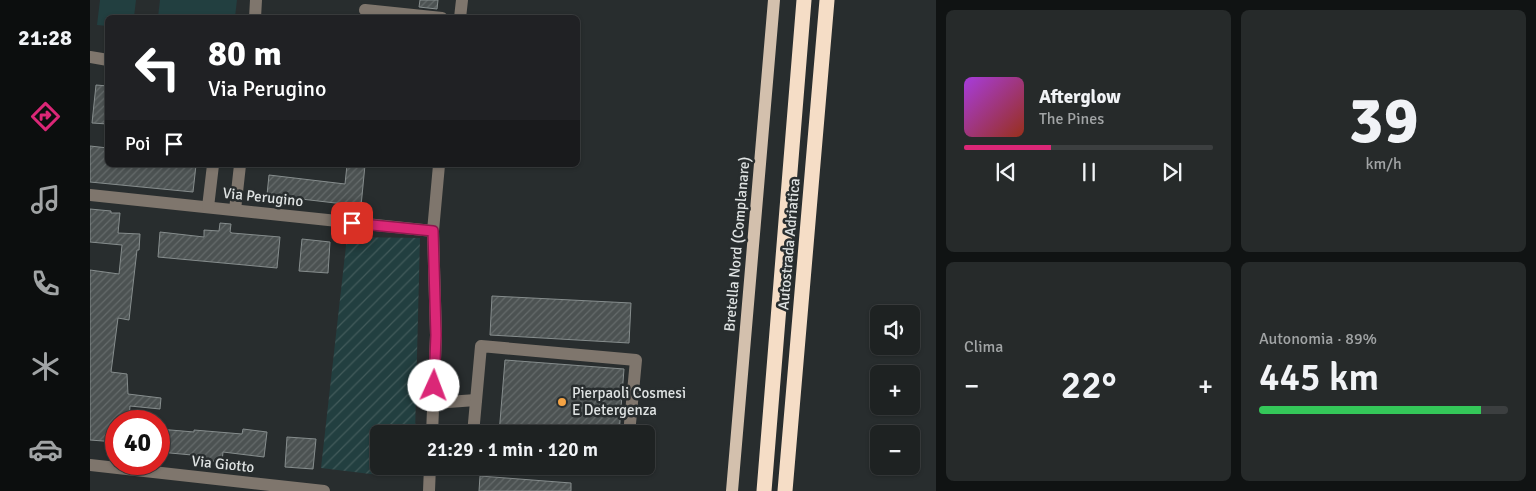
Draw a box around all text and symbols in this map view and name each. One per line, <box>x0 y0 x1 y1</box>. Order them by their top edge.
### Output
text: 21:28 <box>18 24 72 51</box>
text: 80 m <box>208 32 282 75</box>
icon: left <box>125 35 190 100</box>
text: Via Perugino <box>208 75 327 102</box>
text: 39 <box>1348 81 1419 161</box>
text: Afterglow <box>1039 85 1121 109</box>
icon: directions <box>28 99 63 134</box>
text: The Pines <box>1039 109 1104 129</box>
icon: arrive <box>160 130 188 158</box>
text: Poi <box>125 132 150 156</box>
text: km/h <box>1365 154 1402 174</box>
street label: Bretella Nord (Complanare) <box>720 156 754 332</box>
icon: previous <box>992 158 1020 186</box>
icon: pause <box>1075 158 1103 186</box>
icon: next <box>1158 158 1186 186</box>
street label: Autostrada Adriatica <box>774 177 804 311</box>
icon: music <box>28 182 63 217</box>
street label: Via Perugino <box>222 184 304 210</box>
pin <box>331 202 373 244</box>
icon: arrive <box>338 209 366 237</box>
icon: phone <box>28 266 63 301</box>
map controls <box>870 305 920 475</box>
button: sound <box>870 305 920 355</box>
text: Autonomia · 89% <box>1259 329 1377 349</box>
text: Clima <box>964 337 1003 357</box>
icon: climate <box>28 349 63 384</box>
text: 445 km <box>1259 354 1379 401</box>
position arrow <box>407 359 459 411</box>
text: 22° <box>1061 362 1116 409</box>
button: + <box>870 365 920 415</box>
text: − <box>964 369 979 403</box>
text: + <box>1198 369 1213 403</box>
place label: Pierpaoli Cosmesi E Detergenza <box>572 384 686 419</box>
marker: Pierpaoli Cosmesi E Detergenza <box>556 396 568 408</box>
speed limit sign: 40 <box>105 410 170 475</box>
button: − <box>870 425 920 475</box>
icon: car <box>28 432 63 467</box>
text: 21:29 · 1 min · 120 m <box>427 438 598 462</box>
street label: Via Giotto <box>191 452 256 476</box>

